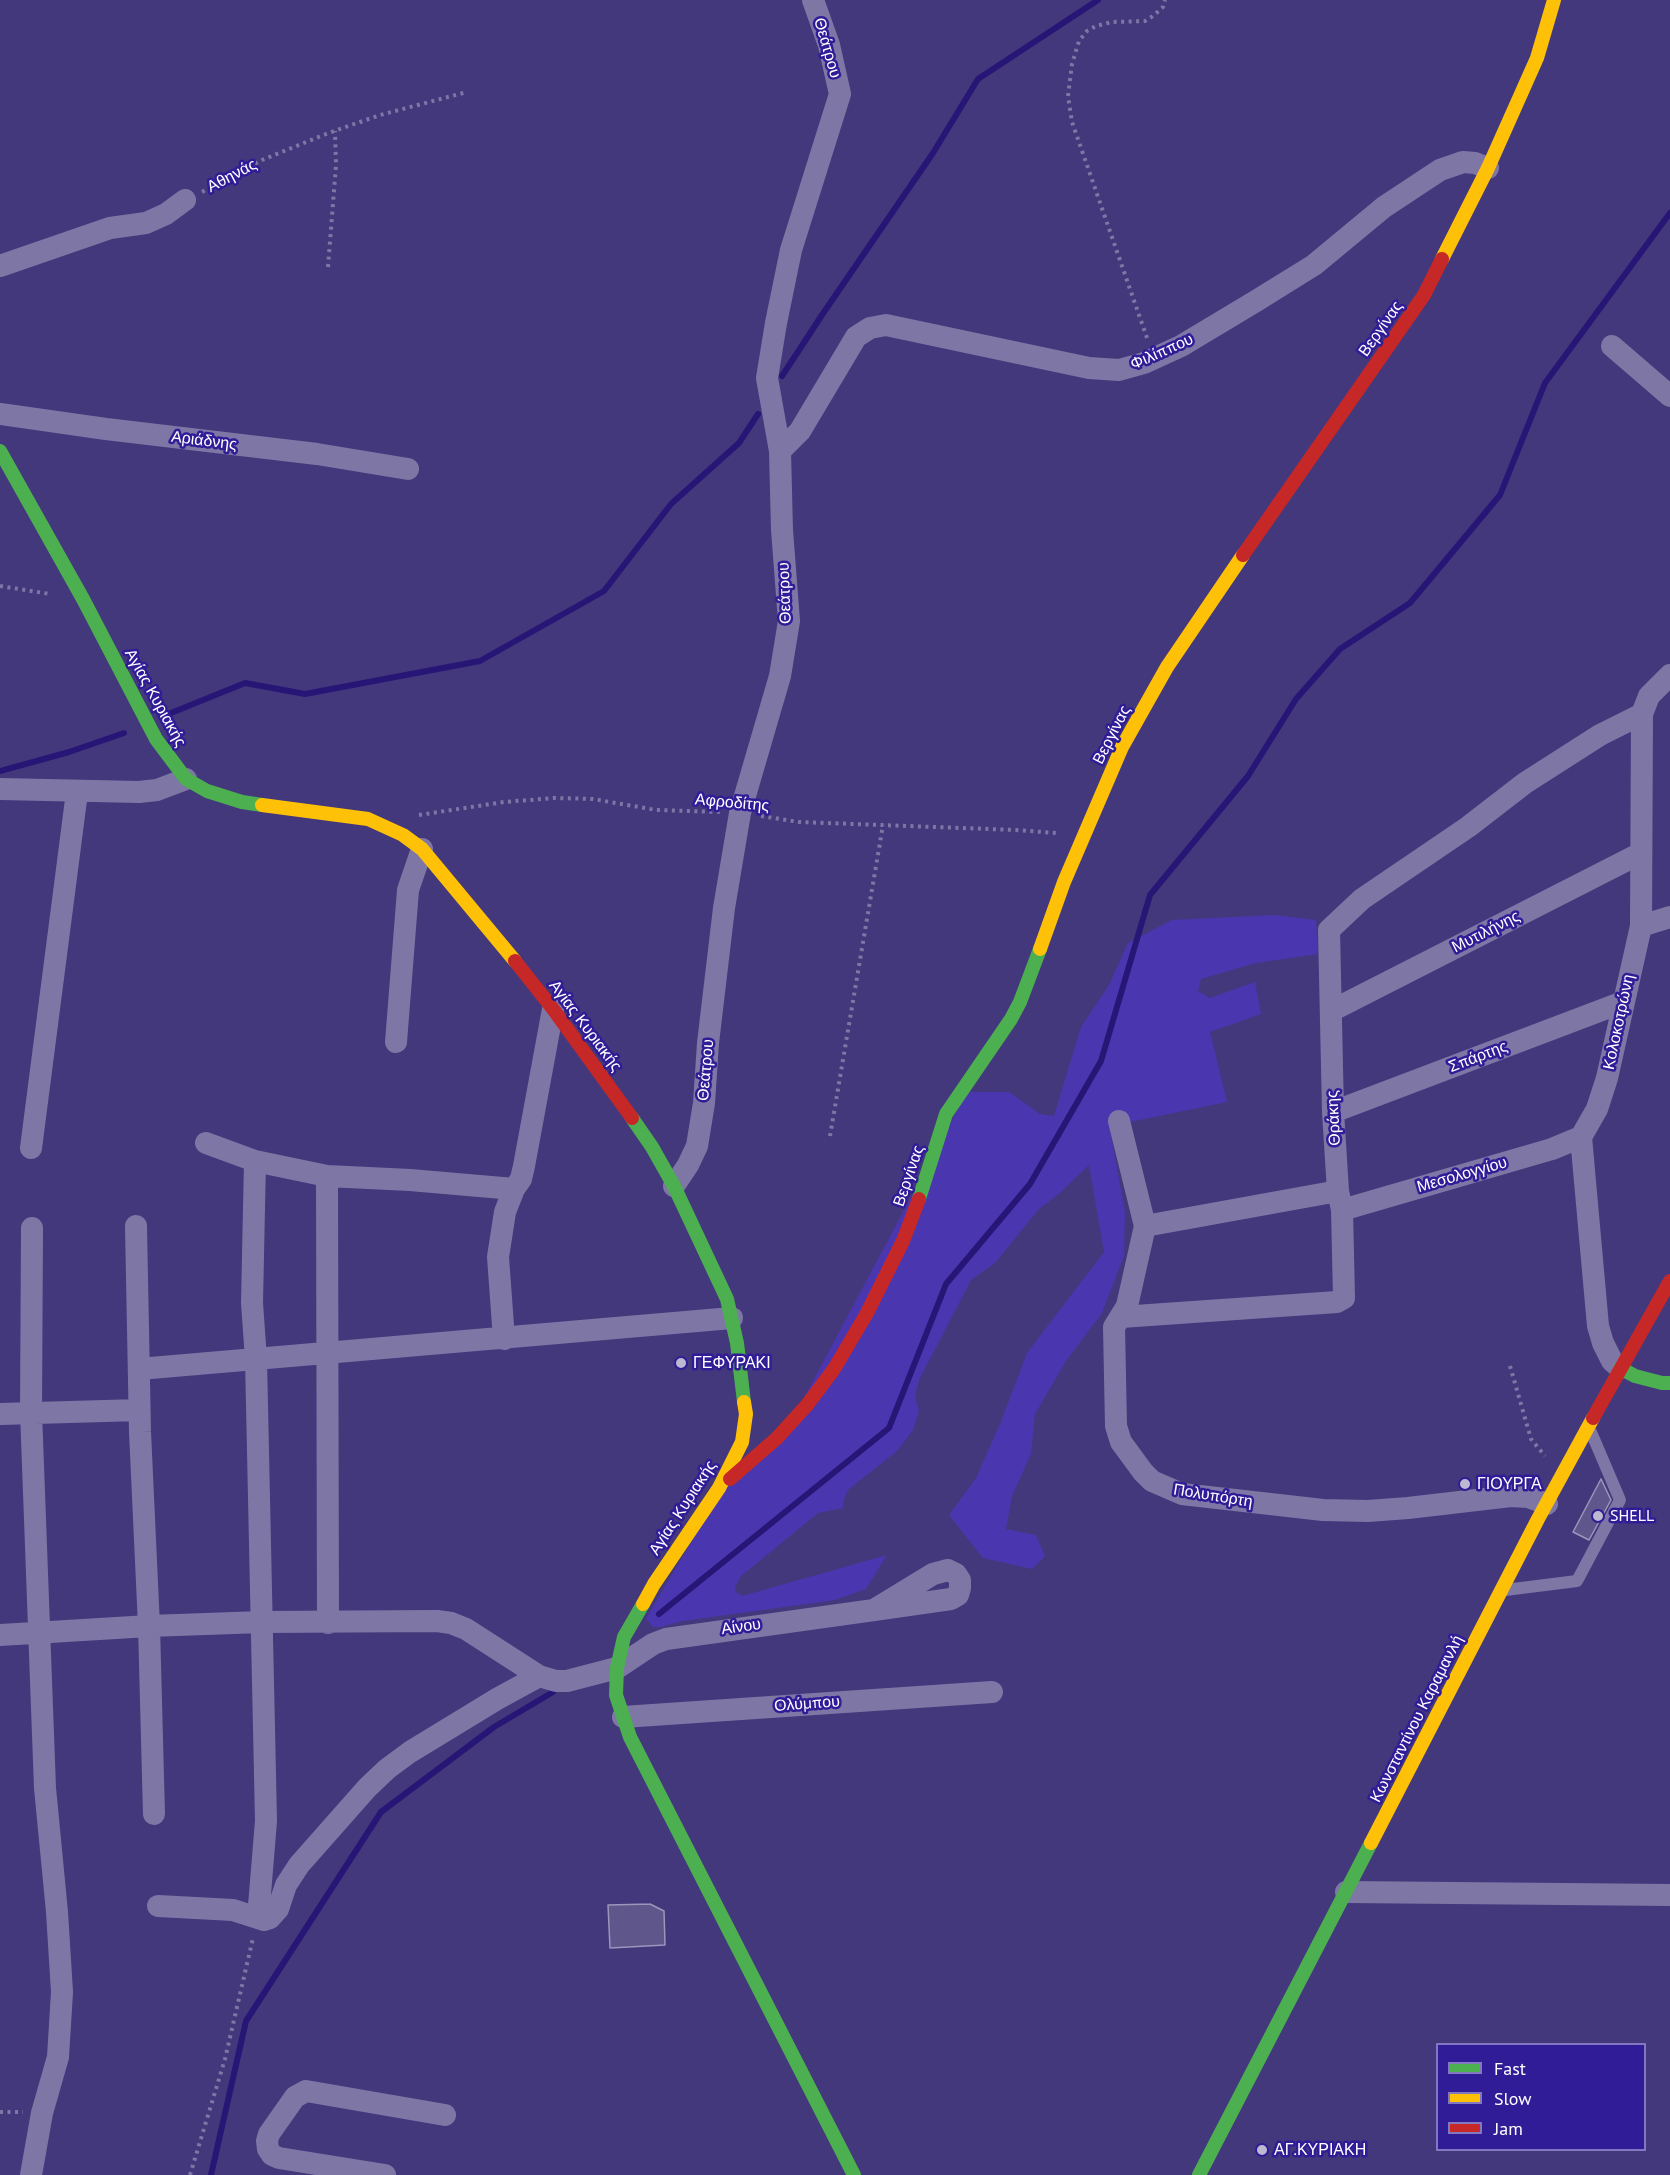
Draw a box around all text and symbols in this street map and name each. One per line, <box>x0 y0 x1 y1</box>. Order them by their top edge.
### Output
street label: Θεάτρου <box>809 16 845 80</box>
street label: Αθηνάς <box>204 155 260 197</box>
street label: Βεργίνας <box>1355 298 1407 360</box>
street label: Φιλίππου <box>1128 330 1196 374</box>
street label: Αριάδνης <box>170 427 238 455</box>
street label: Θεάτρου <box>774 562 796 624</box>
street label: Αγίας Κυριακής <box>120 646 190 750</box>
street label: Βεργίνας <box>1089 702 1135 768</box>
street label: Αφροδίτης <box>694 790 770 816</box>
street label: Μυτιλήνης <box>1449 907 1523 957</box>
street label: Κολοκοτρώνη <box>1600 973 1638 1071</box>
street label: Αγίας Κυριακής <box>545 977 625 1075</box>
street label: Σπάρτης <box>1446 1037 1510 1077</box>
street label: Θεάτρου <box>694 1038 718 1102</box>
street label: Θράκης <box>1323 1090 1345 1146</box>
street label: Βεργίνας <box>890 1143 928 1209</box>
street label: Μεσολογγίου <box>1415 1153 1509 1197</box>
place label: ΓΕΦΥΡΑΚΙ <box>693 1353 771 1373</box>
marker: ΓΕΦΥΡΑΚΙ <box>674 1356 688 1370</box>
street label: Αγίας Κυριακής <box>645 1457 721 1559</box>
place label: ΓΙΟΥΡΓΑ <box>1477 1474 1542 1494</box>
marker: ΓΙΟΥΡΓΑ <box>1458 1477 1472 1491</box>
street label: Πολυπόρτη <box>1172 1480 1254 1512</box>
place label: SHELL <box>1610 1506 1654 1526</box>
marker: SHELL <box>1591 1509 1605 1523</box>
street label: Αίνου <box>720 1615 762 1639</box>
street label: Κωνσταντίνου Καραμανλή <box>1366 1632 1468 1806</box>
street label: Ολύμπου <box>773 1692 841 1716</box>
legend <box>1436 2043 1646 2151</box>
text: Fast <box>1494 2057 1526 2080</box>
text: Slow <box>1494 2087 1532 2110</box>
text: Jam <box>1494 2117 1523 2140</box>
place label: ΑΓ.ΚΥΡΙΑΚΗ <box>1274 2140 1366 2160</box>
marker: ΑΓ.ΚΥΡΙΑΚΗ <box>1255 2143 1269 2157</box>

